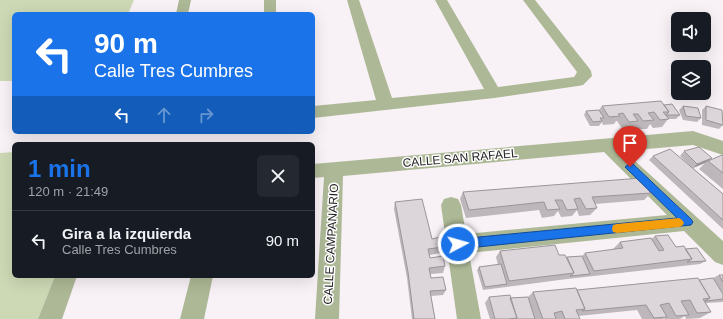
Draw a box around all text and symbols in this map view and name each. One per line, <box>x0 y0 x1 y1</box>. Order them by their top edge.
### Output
map controls <box>671 12 711 100</box>
button: sound <box>671 12 711 52</box>
icon: left <box>28 28 80 80</box>
text: 90 m <box>94 28 158 59</box>
button: layers <box>671 60 711 100</box>
text: Calle Tres Cumbres <box>94 61 253 81</box>
icon: left <box>111 104 133 126</box>
icon: ahead <box>153 104 175 126</box>
icon: right <box>195 104 217 126</box>
pin <box>613 126 647 167</box>
icon: arrive <box>619 132 641 154</box>
street label: CALLE SAN RAFAEL <box>402 146 518 170</box>
text: 1 min <box>28 155 91 182</box>
button: close <box>257 155 299 197</box>
street label: CALLE CAMPANARIO <box>321 183 341 305</box>
text: 120 m · 21:49 <box>28 184 108 199</box>
position arrow <box>437 223 479 265</box>
text: Gira a la izquierda <box>62 225 191 242</box>
icon: left <box>28 230 50 252</box>
text: 90 m <box>266 232 299 249</box>
text: Calle Tres Cumbres <box>62 242 177 257</box>

